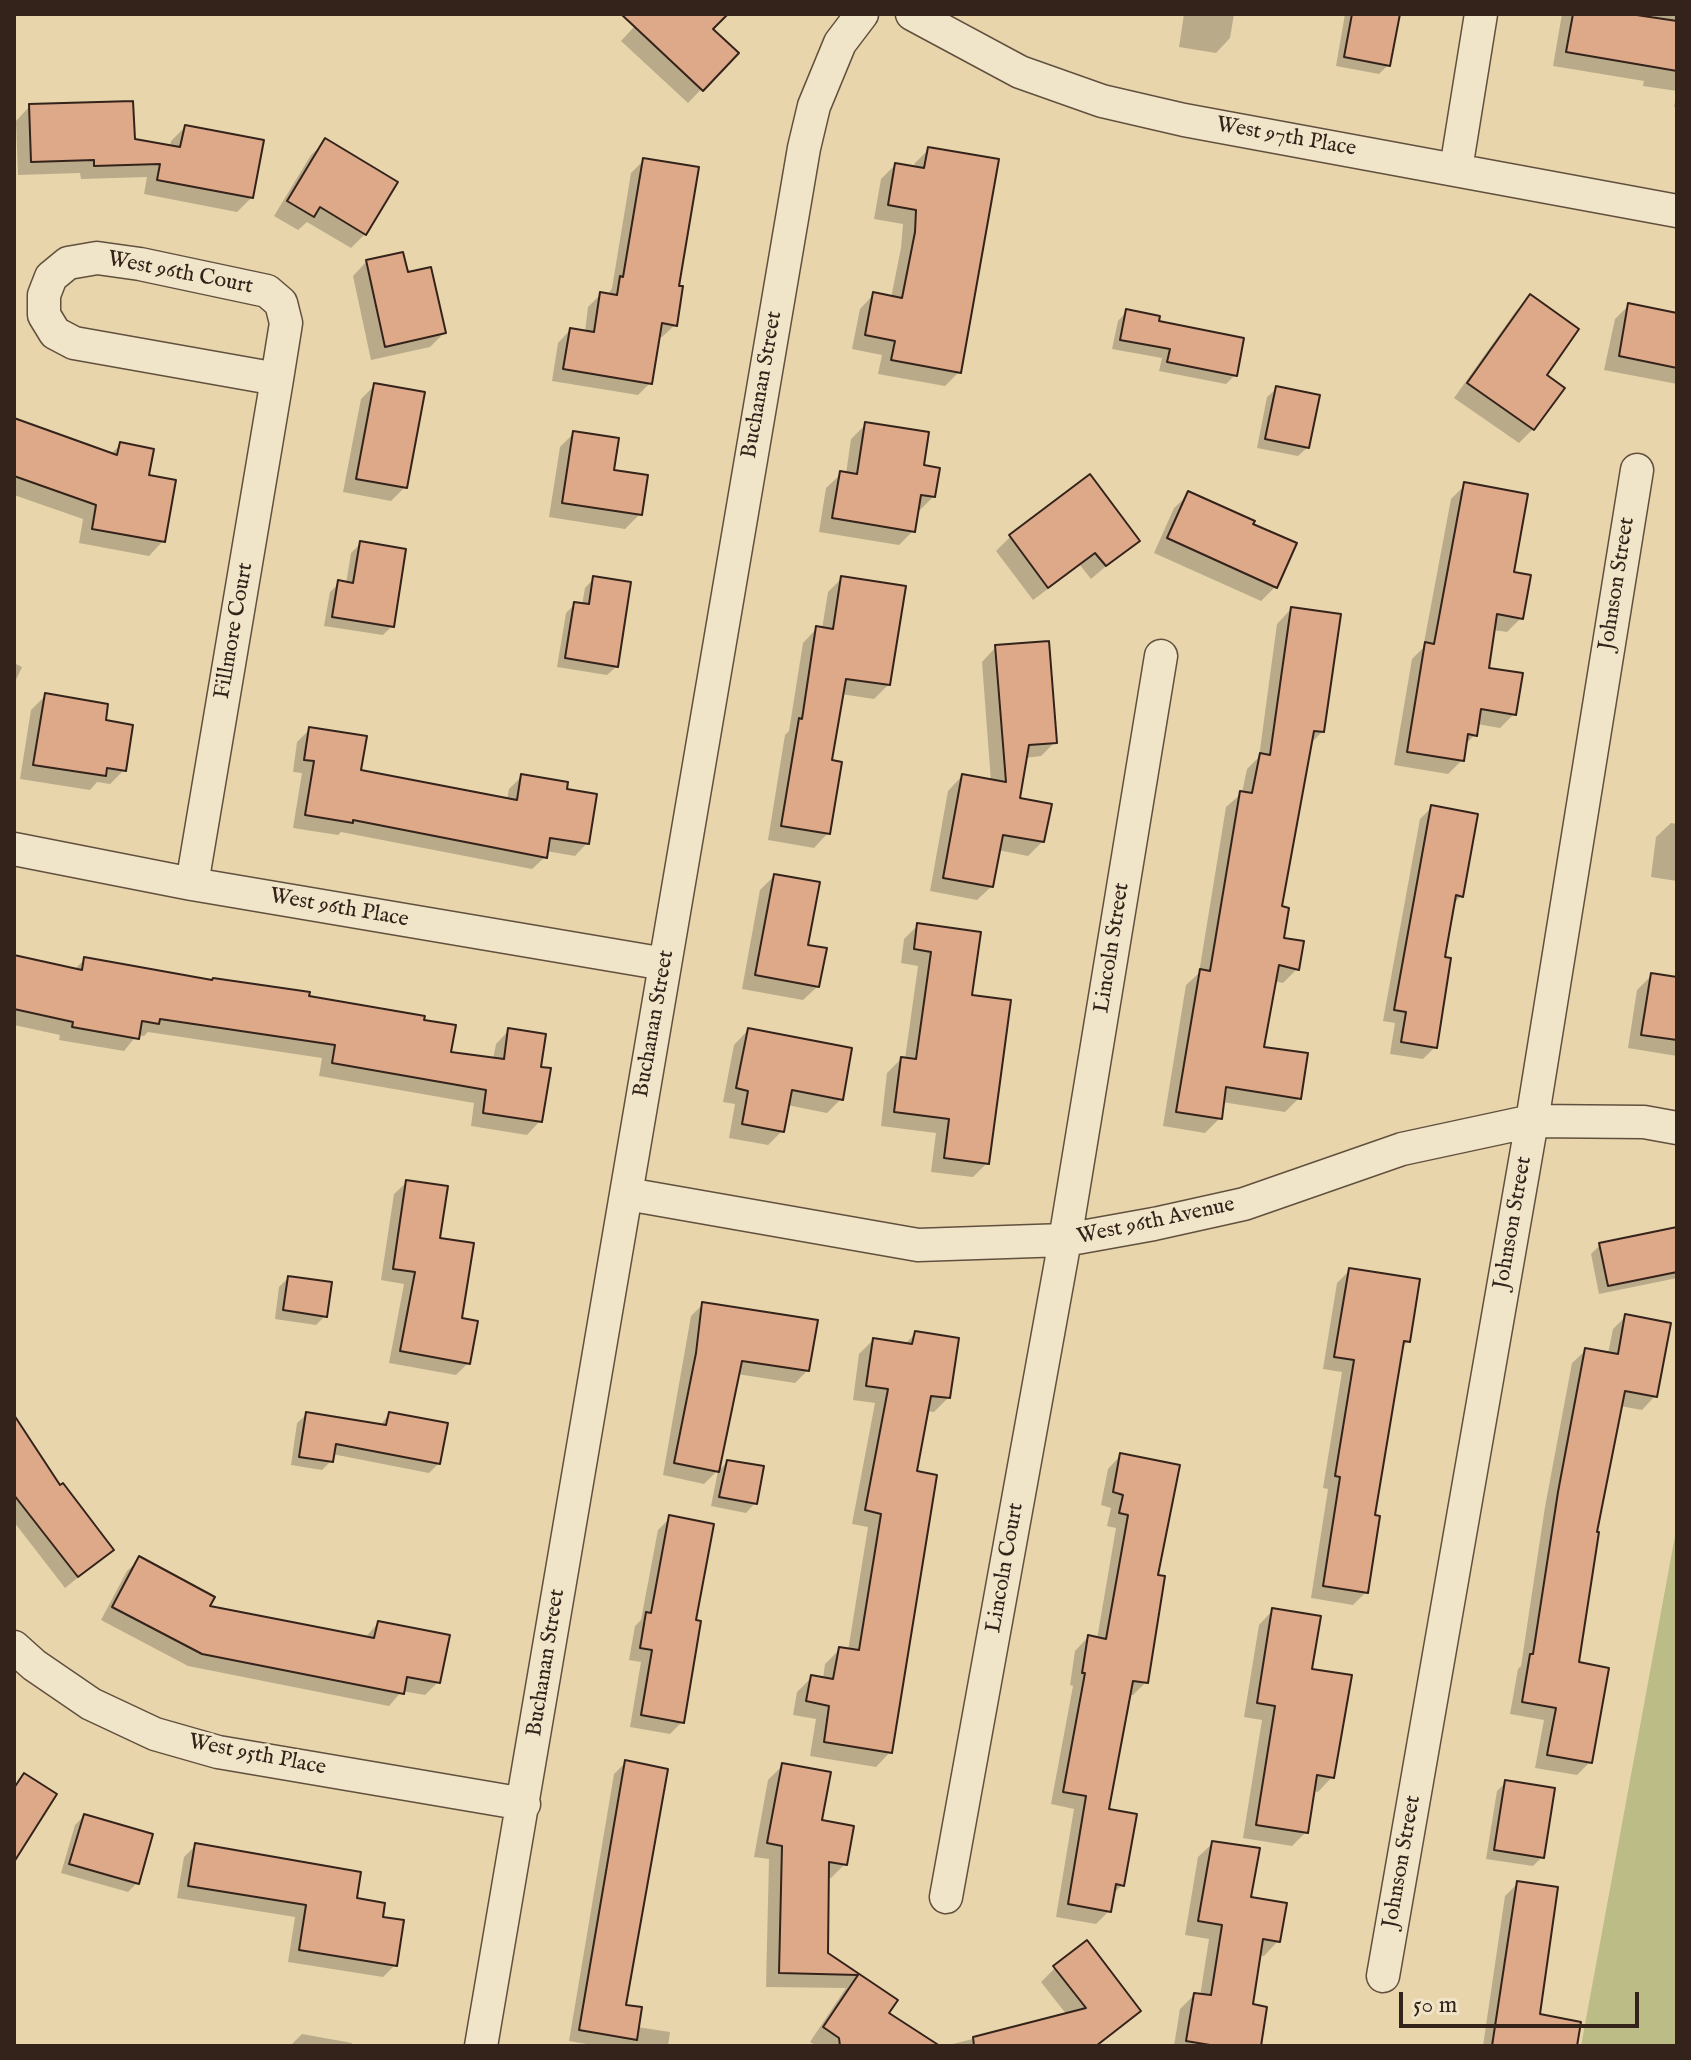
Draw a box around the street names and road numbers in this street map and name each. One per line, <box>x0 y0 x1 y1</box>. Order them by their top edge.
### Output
street label: West 97th Place <box>1214 113 1358 163</box>
street label: West 96th Court <box>105 247 255 301</box>
street label: Buchanan Street <box>737 309 789 461</box>
street label: Johnson Street <box>1594 516 1642 652</box>
street label: Fillmore Court <box>210 561 260 701</box>
street label: Lincoln Street <box>1090 881 1136 1015</box>
street label: West 96th Place <box>267 884 411 934</box>
street label: Buchanan Street <box>629 948 681 1100</box>
street label: Johnson Street <box>1489 1155 1539 1291</box>
street label: West 96th Avenue <box>1075 1192 1237 1252</box>
street label: Lincoln Court <box>982 1501 1030 1635</box>
street label: Buchanan Street <box>522 1587 572 1739</box>
street label: West 95th Place <box>186 1730 328 1782</box>
street label: Johnson Street <box>1378 1794 1428 1930</box>

